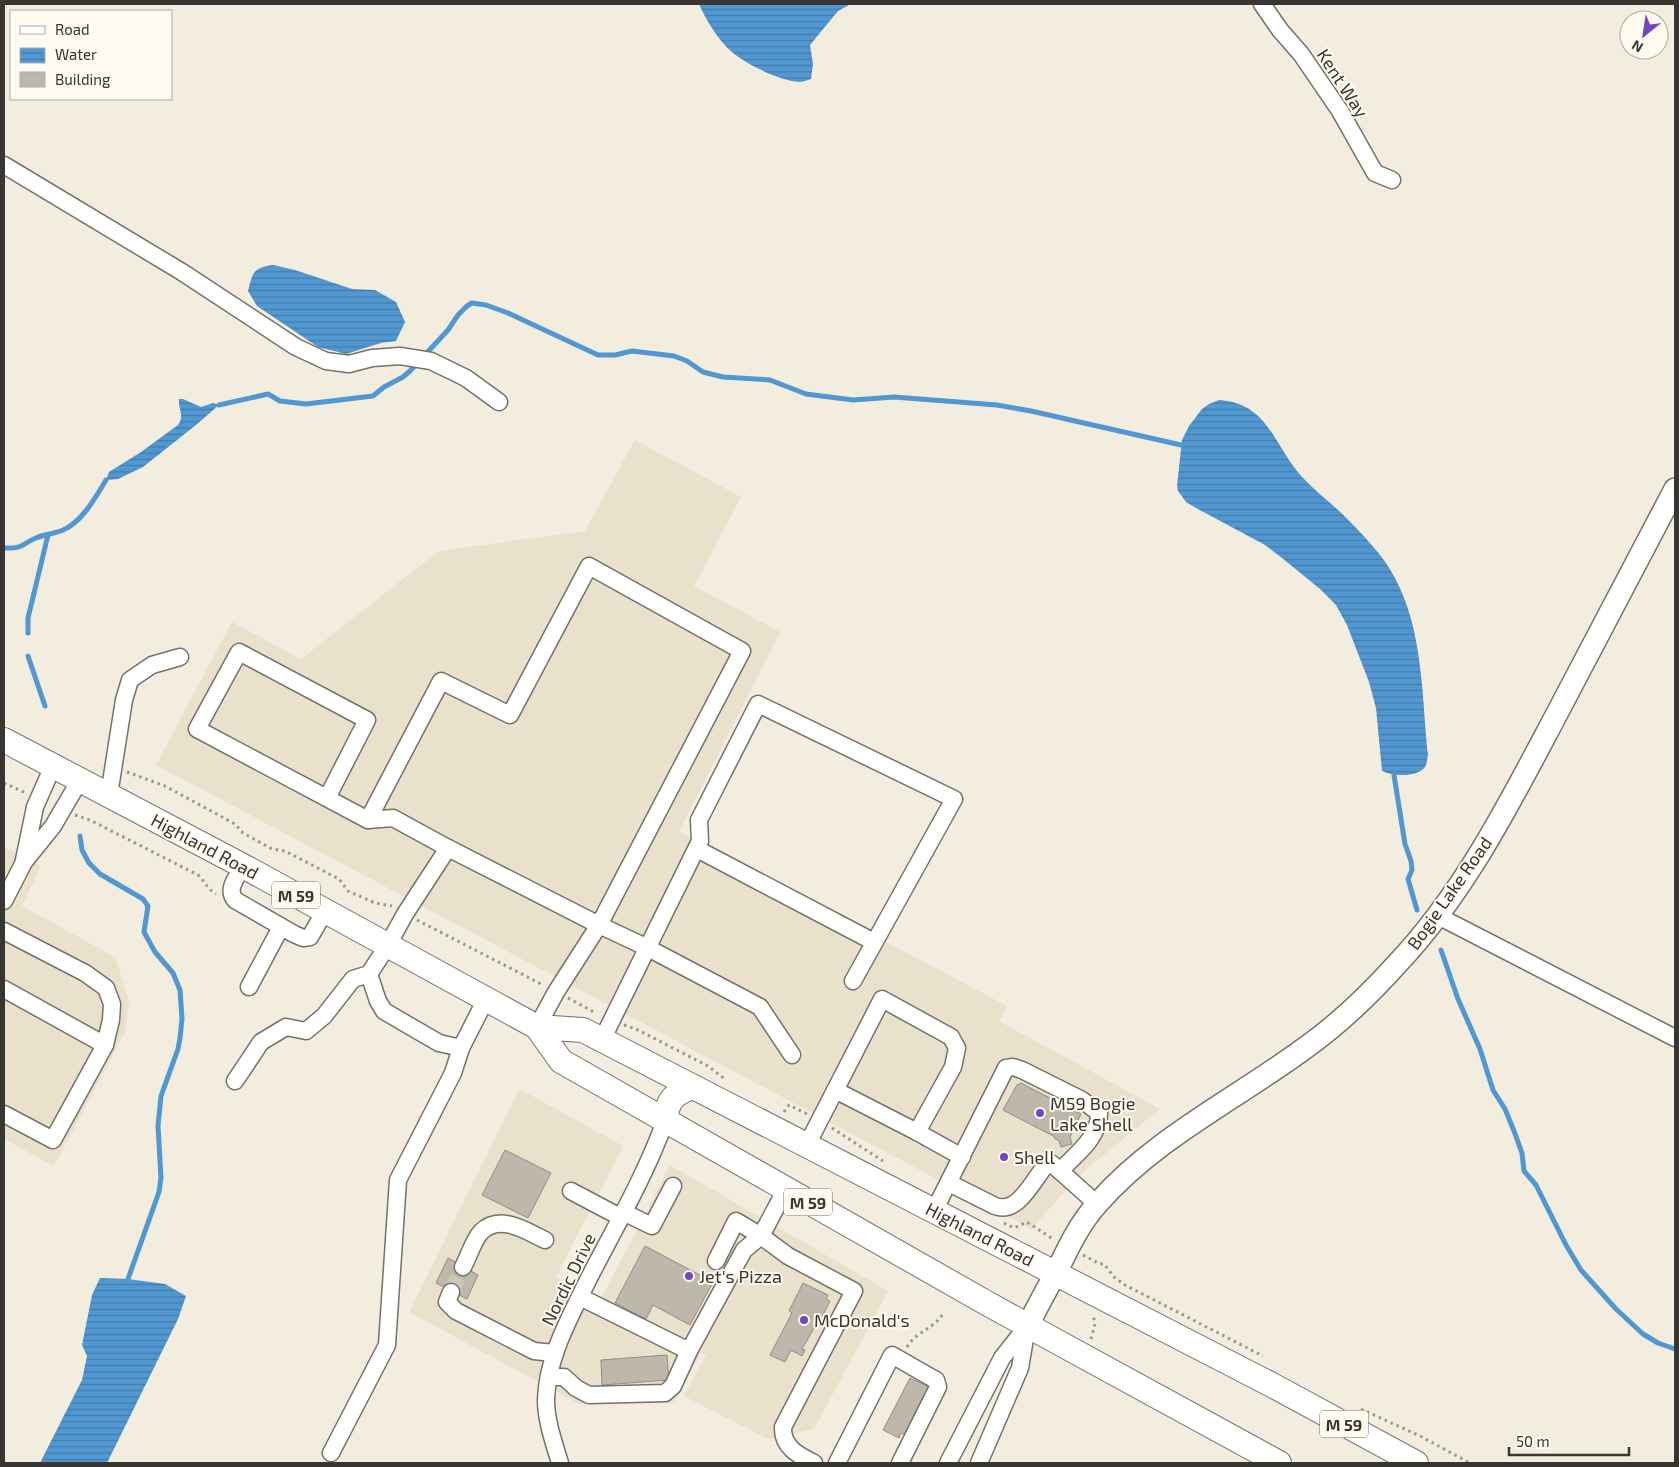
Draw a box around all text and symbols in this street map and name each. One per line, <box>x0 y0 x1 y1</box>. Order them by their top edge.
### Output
legend <box>10 10 172 100</box>
north arrow <box>1619 10 1669 60</box>
text: Road <box>55 20 90 38</box>
text: N <box>1629 37 1646 57</box>
text: Water <box>55 45 97 63</box>
street label: Kent Way <box>1313 45 1374 122</box>
text: Building <box>55 70 111 88</box>
street label: Highland Road <box>148 808 262 884</box>
street label: Bogie Lake Road <box>1402 832 1496 954</box>
road number: M 59 <box>272 882 320 908</box>
place label: M59 Bogie Lake Shell <box>1050 1092 1135 1135</box>
marker: M59 Bogie Lake Shell <box>1034 1107 1046 1119</box>
place label: Shell <box>1014 1146 1056 1168</box>
marker: Shell <box>998 1151 1010 1163</box>
road number: M 59 <box>784 1188 832 1216</box>
street label: Highland Road <box>922 1197 1038 1271</box>
street label: Nordic Drive <box>536 1229 600 1329</box>
place label: Jet's Pizza <box>699 1265 782 1287</box>
marker: Jet's Pizza <box>683 1270 695 1282</box>
place label: McDonald's <box>814 1309 910 1331</box>
marker: McDonald's <box>798 1314 810 1326</box>
road number: M 59 <box>1320 1410 1368 1438</box>
scale bar <box>1509 1424 1629 1456</box>
text: 50 m <box>1516 1432 1550 1450</box>

